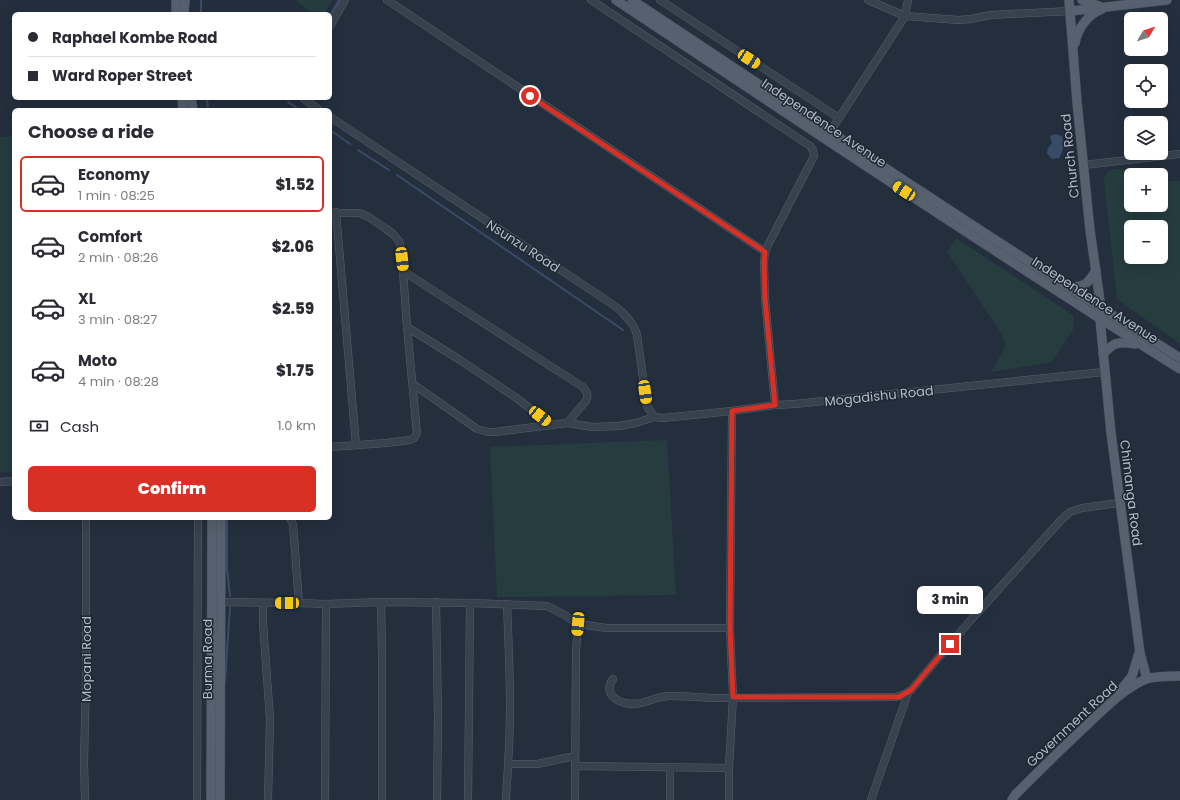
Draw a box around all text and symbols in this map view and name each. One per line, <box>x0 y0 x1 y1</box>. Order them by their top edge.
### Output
north arrow <box>1124 12 1168 56</box>
map controls <box>1124 12 1168 264</box>
text: Raphael Kombe Road <box>52 27 218 48</box>
car <box>736 47 762 71</box>
button: locate <box>1124 64 1168 108</box>
text: Ward Roper Street <box>52 65 192 86</box>
street label: Independence Avenue <box>758 74 890 172</box>
route start <box>521 87 539 105</box>
street label: Church Road <box>1056 113 1084 199</box>
button: layers <box>1124 116 1168 160</box>
text: Choose a ride <box>28 119 154 144</box>
text: Economy <box>78 164 150 185</box>
icon: car <box>30 166 66 202</box>
button: + <box>1124 168 1168 212</box>
text: $1.52 <box>275 174 314 195</box>
car <box>891 179 917 203</box>
text: 1 min · 08:25 <box>78 186 155 205</box>
street label: Nsunzu Road <box>483 215 563 277</box>
button: − <box>1124 220 1168 264</box>
text: Comfort <box>78 226 142 247</box>
icon: car <box>30 228 66 264</box>
text: $2.06 <box>272 236 314 257</box>
car <box>395 246 409 272</box>
text: 2 min · 08:26 <box>78 248 158 267</box>
street label: Independence Avenue <box>1028 252 1162 348</box>
text: XL <box>78 288 96 309</box>
icon: car <box>30 290 66 326</box>
text: $2.59 <box>272 298 314 319</box>
text: 3 min · 08:27 <box>78 310 157 329</box>
text: Moto <box>78 350 117 371</box>
icon: car <box>30 352 66 388</box>
text: $1.75 <box>276 360 314 381</box>
text: 4 min · 08:28 <box>78 372 159 391</box>
car <box>637 379 653 405</box>
street label: Mogadishu Road <box>823 381 935 411</box>
car <box>527 404 553 428</box>
icon: cash <box>28 415 50 437</box>
text: Cash <box>60 416 99 437</box>
text: 1.0 km <box>277 416 316 435</box>
street label: Chimanga Road <box>1115 439 1147 547</box>
button: Confirm <box>28 466 316 512</box>
callout: 3 min <box>917 586 983 614</box>
text: 3 min <box>931 590 969 609</box>
car <box>275 597 299 609</box>
car <box>571 612 585 636</box>
street label: Mopani Road <box>77 616 96 702</box>
street label: Burma Road <box>198 619 217 699</box>
route end <box>941 635 959 653</box>
street label: Government Road <box>1022 677 1122 771</box>

